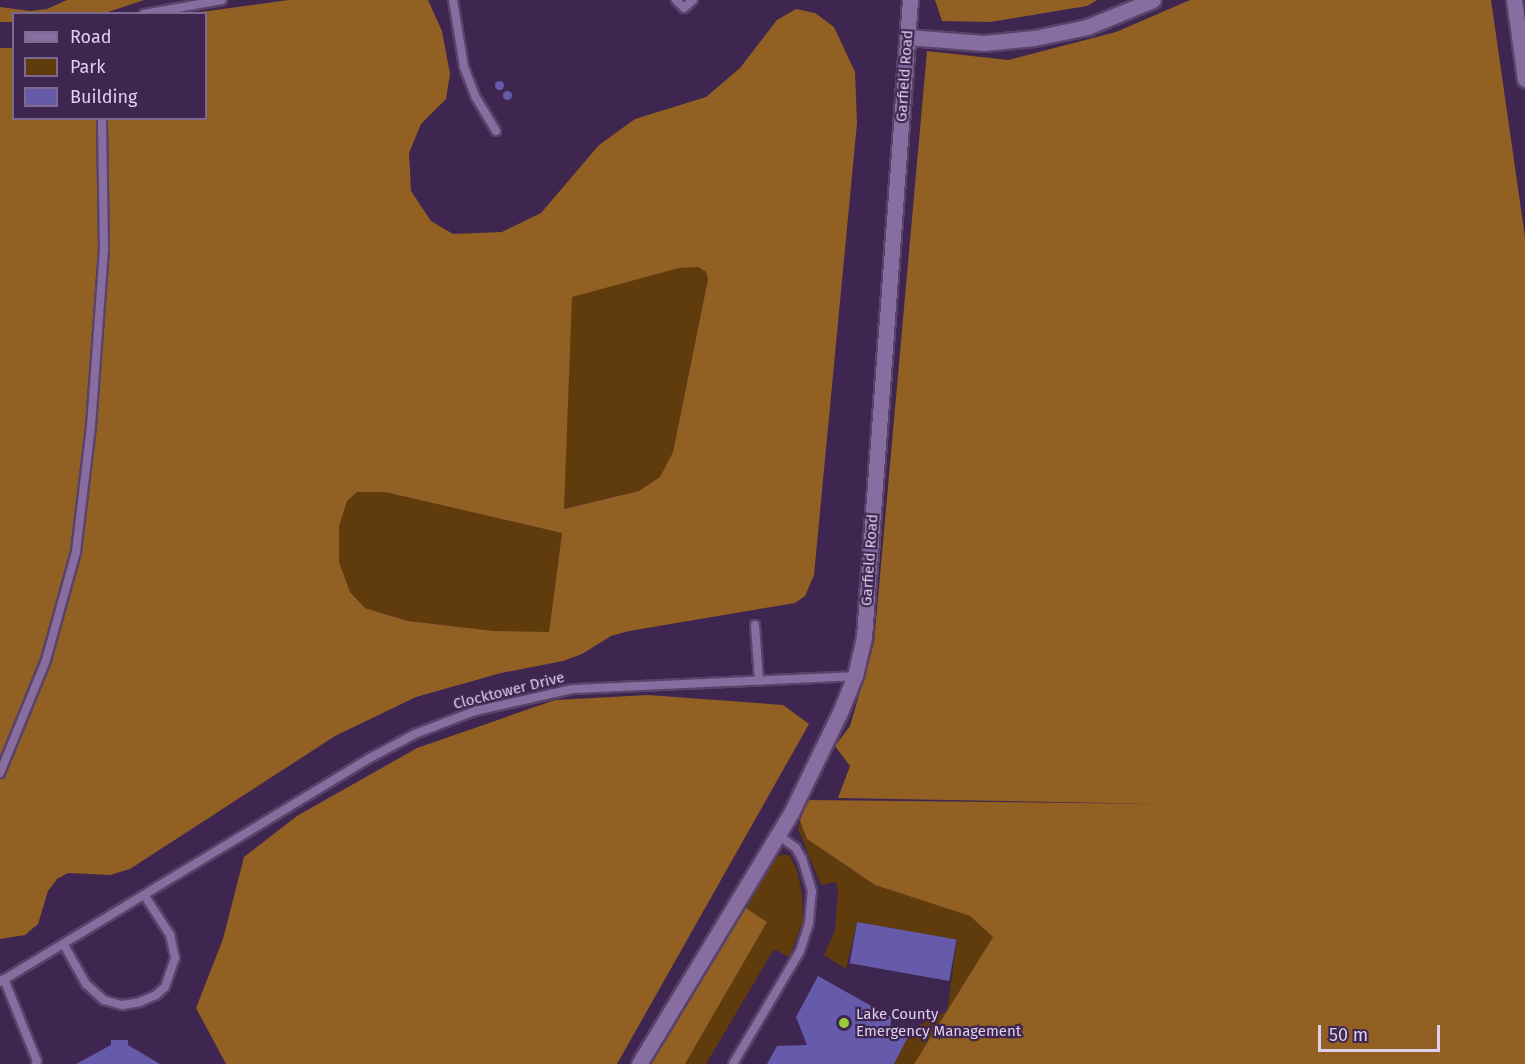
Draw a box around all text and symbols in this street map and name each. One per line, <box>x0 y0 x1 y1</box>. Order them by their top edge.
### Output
legend <box>12 12 207 120</box>
text: Road <box>70 26 112 48</box>
street label: Garfield Road <box>893 29 917 123</box>
text: Park <box>70 56 105 78</box>
text: Building <box>70 86 137 108</box>
street label: Garfield Road <box>858 513 882 607</box>
street label: Clocktower Drive <box>452 668 566 714</box>
place label: Lake County Emergency Management <box>856 1005 1021 1040</box>
scale bar <box>1321 1013 1442 1051</box>
marker: Lake County Emergency Management <box>837 1016 851 1030</box>
text: 50 m <box>1329 1024 1368 1046</box>

